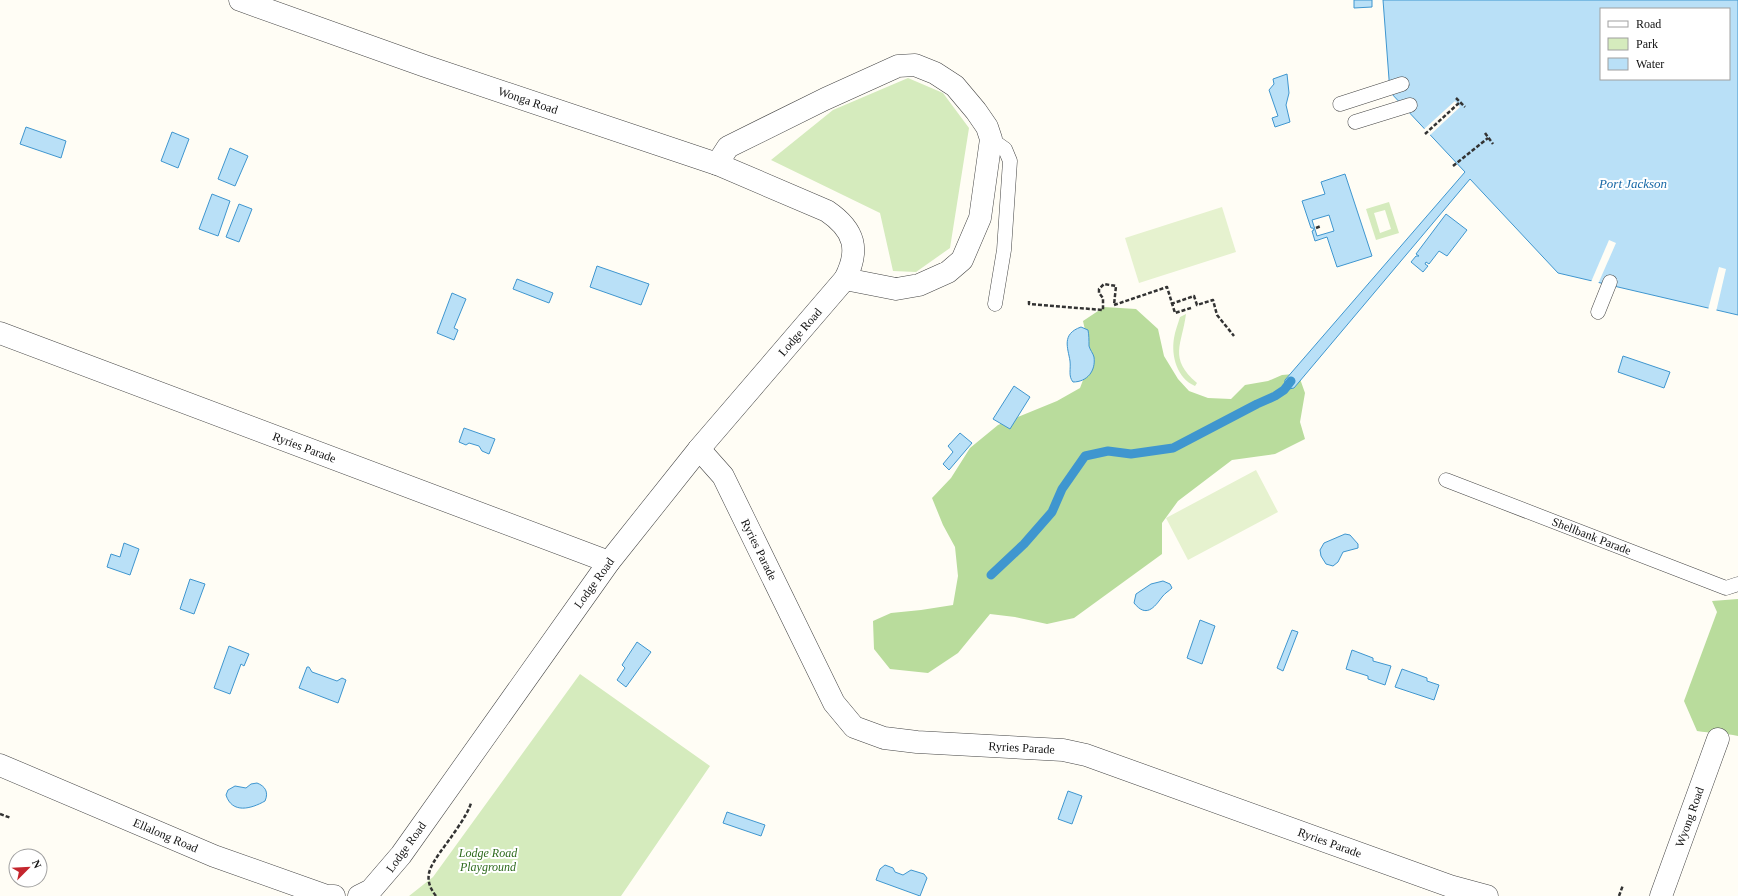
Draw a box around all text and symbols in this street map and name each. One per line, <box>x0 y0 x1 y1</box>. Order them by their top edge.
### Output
legend <box>1600 8 1730 80</box>
text: Road <box>1636 17 1661 31</box>
text: Park <box>1636 37 1658 51</box>
text: Water <box>1636 57 1664 71</box>
street label: Wonga Road <box>496 84 560 117</box>
water label: Port Jackson <box>1598 176 1667 191</box>
street label: Lodge Road <box>775 305 825 359</box>
street label: Ryries Parade <box>271 429 338 466</box>
street label: Shellbank Parade <box>1550 515 1633 558</box>
street label: Ryries Parade <box>738 517 780 583</box>
street label: Lodge Road <box>571 555 617 611</box>
street label: Ryries Parade <box>988 739 1055 757</box>
street label: Wyong Road <box>1672 785 1707 849</box>
street label: Ellalong Road <box>131 815 200 855</box>
street label: Lodge Road <box>383 819 429 875</box>
street label: Ryries Parade <box>1296 825 1363 861</box>
park label: Lodge Road Playground <box>458 846 518 874</box>
north arrow <box>8 848 48 888</box>
text: N <box>30 858 44 870</box>

